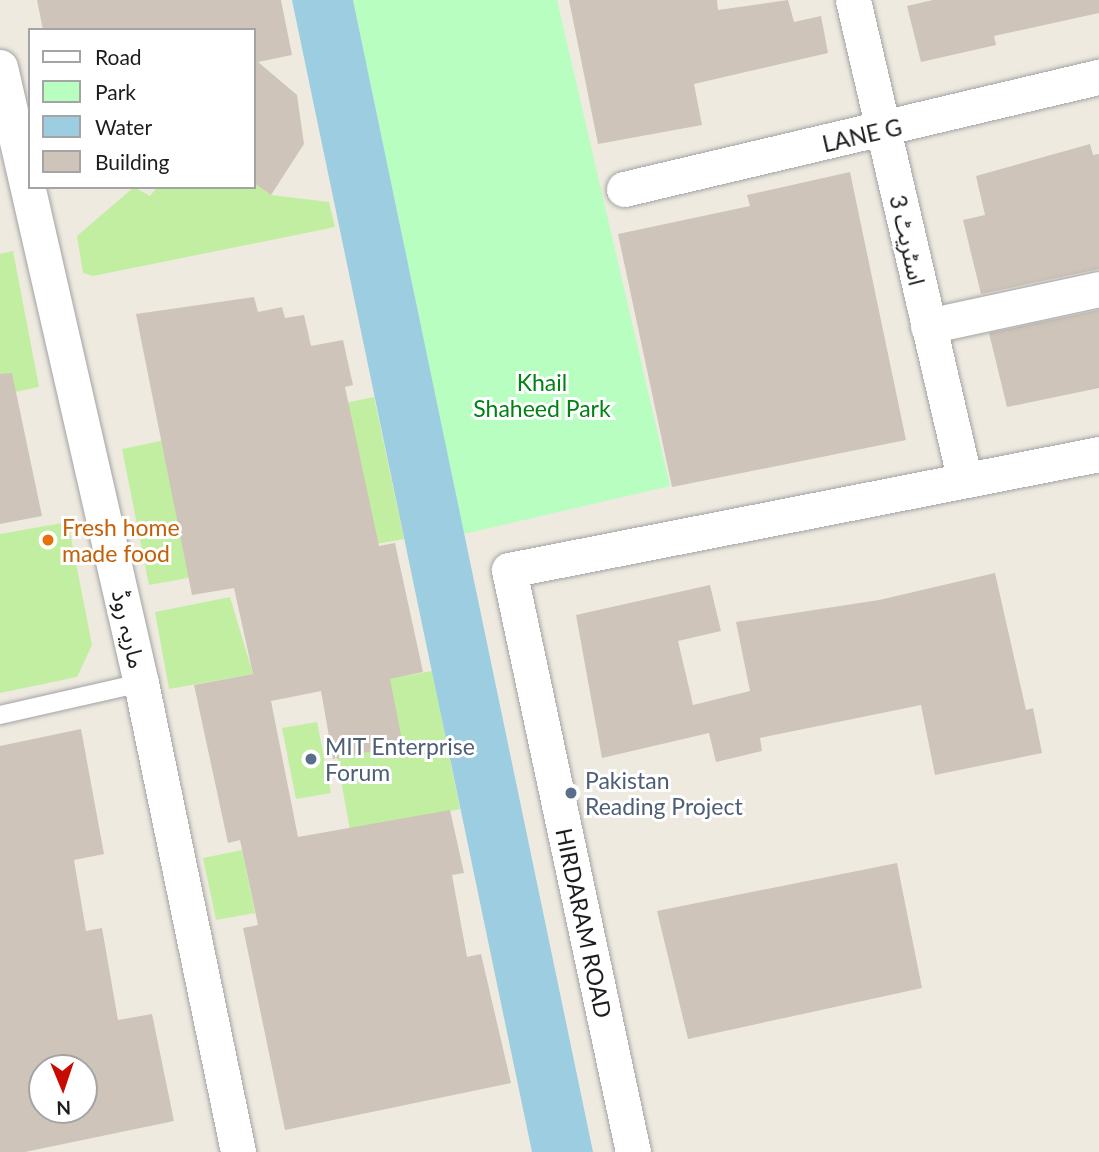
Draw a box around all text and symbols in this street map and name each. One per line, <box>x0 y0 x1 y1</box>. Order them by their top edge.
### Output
legend <box>28 28 256 189</box>
text: Road <box>95 44 142 69</box>
text: Park <box>95 79 136 104</box>
street label: LANE G <box>819 112 905 158</box>
text: Water <box>95 114 152 139</box>
text: Building <box>95 149 170 174</box>
street label: اسٹریٹ 3 <box>884 192 932 288</box>
park label: Khail Shaheed Park <box>473 368 611 422</box>
place label: Fresh home made food <box>62 513 180 567</box>
marker: Fresh home made food <box>40 532 56 548</box>
street label: ماریہ روڈ <box>107 587 151 671</box>
place label: MIT Enterprise Forum <box>325 732 475 786</box>
marker: MIT Enterprise Forum <box>303 751 319 767</box>
place label: Pakistan Reading Project <box>585 766 743 820</box>
marker: Pakistan Reading Project <box>563 785 579 801</box>
street label: HIRDARAM ROAD <box>550 825 618 1021</box>
north arrow <box>28 1054 98 1124</box>
text: N <box>56 1097 71 1120</box>

